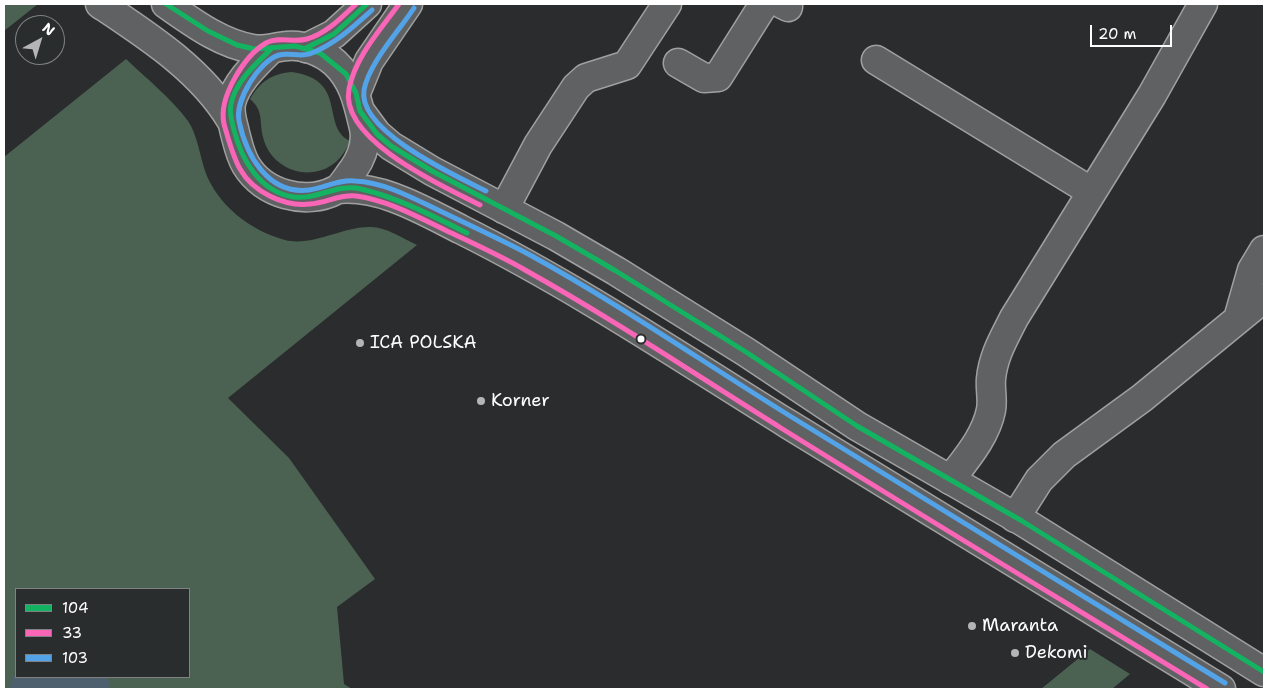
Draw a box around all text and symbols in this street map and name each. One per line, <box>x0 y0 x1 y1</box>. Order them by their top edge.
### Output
north arrow <box>15 15 65 65</box>
scale bar <box>1093 15 1176 47</box>
text: N <box>39 19 59 40</box>
text: 20 m <box>1098 24 1137 44</box>
place label: ICA POLSKA <box>370 332 477 354</box>
unlabelled marker <box>636 334 646 344</box>
marker: ICA POLSKA <box>354 337 366 349</box>
place label: Korner <box>491 390 550 412</box>
marker: Korner <box>475 395 487 407</box>
legend <box>15 588 190 678</box>
text: 104 <box>62 598 88 618</box>
place label: Maranta <box>982 615 1058 637</box>
marker: Maranta <box>966 620 978 632</box>
text: 33 <box>62 623 82 643</box>
place label: Dekomi <box>1025 642 1087 664</box>
marker: Dekomi <box>1009 647 1021 659</box>
text: 103 <box>62 648 88 668</box>

